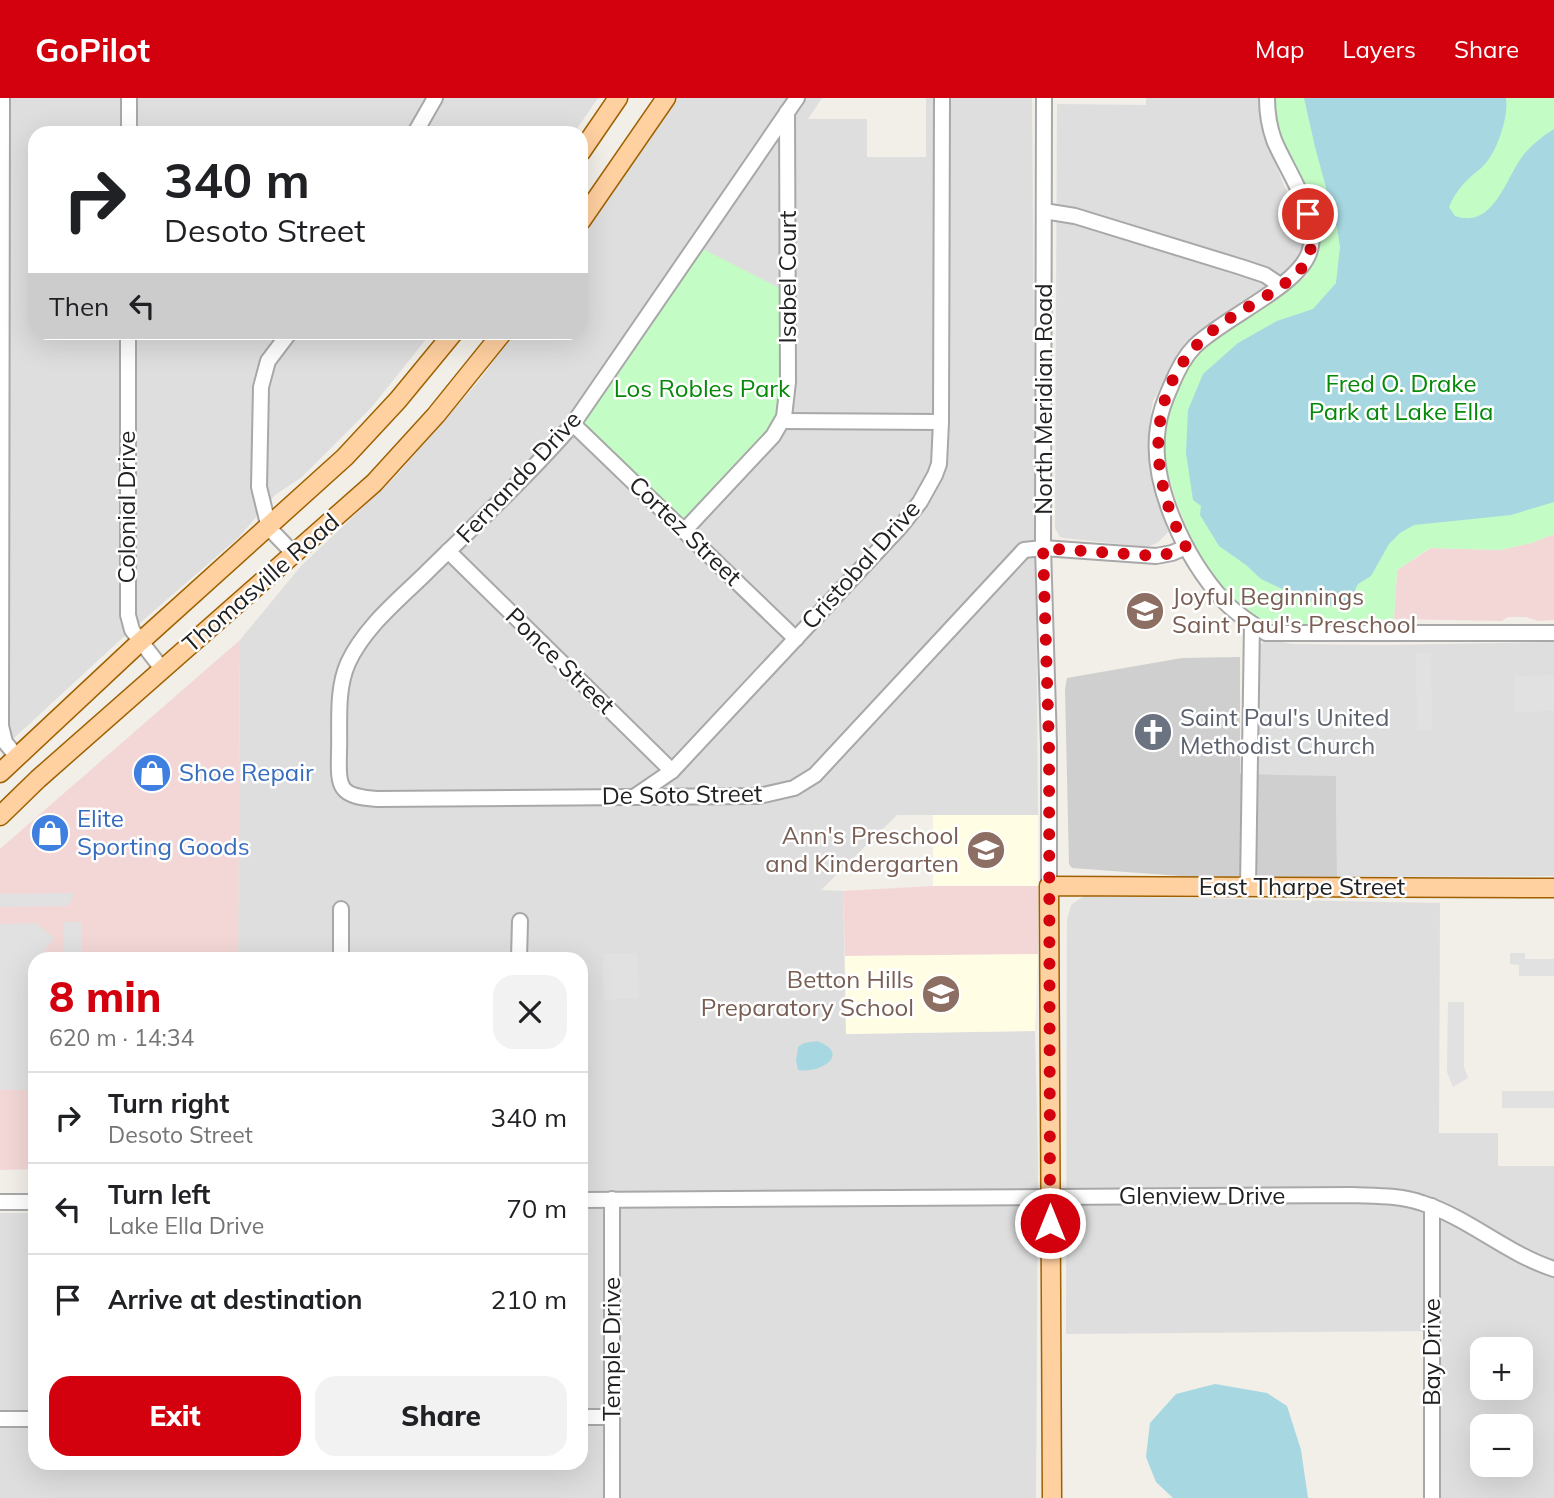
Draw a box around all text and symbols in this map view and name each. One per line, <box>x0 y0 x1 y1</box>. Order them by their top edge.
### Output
text: GoPilot <box>35 29 150 70</box>
text: Map <box>1255 34 1304 64</box>
text: Layers <box>1342 34 1416 64</box>
text: Share <box>1454 34 1519 64</box>
text: 340 m <box>164 149 310 210</box>
icon: right <box>49 154 140 245</box>
pin <box>1278 184 1338 244</box>
icon: arrive <box>1289 195 1327 233</box>
text: Desoto Street <box>164 210 365 250</box>
street label: Isabel Court <box>772 211 802 343</box>
street label: North Meridian Road <box>1028 283 1058 515</box>
icon: left <box>123 287 161 325</box>
text: Then <box>49 290 109 323</box>
park label: Fred O. Drake Park at Lake Ella <box>1309 368 1493 426</box>
park label: Los Robles Park <box>614 373 791 403</box>
street label: Fernando Drive <box>449 404 587 549</box>
street label: Colonial Drive <box>111 431 141 583</box>
street label: Cortez Street <box>623 469 748 591</box>
street label: Cristobal Drive <box>794 494 926 635</box>
street label: Thomasville Road <box>176 506 345 658</box>
place label: Joyful Beginnings Saint Paul's Preschool <box>1172 581 1416 639</box>
school or university icon: Joyful Beginnings Saint Paul's Preschool <box>1124 590 1166 632</box>
street label: Ponce Street <box>500 601 622 720</box>
place label: Saint Paul's United Methodist Church <box>1180 702 1389 760</box>
church icon: Saint Paul's United Methodist Church <box>1132 711 1174 753</box>
shop icon: Shoe Repair <box>131 752 173 794</box>
place label: Shoe Repair <box>179 757 314 787</box>
street label: De Soto Street <box>602 778 762 810</box>
place label: Elite Sporting Goods <box>77 803 250 861</box>
shop icon: Elite Sporting Goods <box>29 812 71 854</box>
place label: Ann's Preschool and Kindergarten <box>765 820 959 878</box>
school or university icon: Ann's Preschool and Kindergarten <box>965 829 1007 871</box>
street label: East Tharpe Street <box>1199 871 1405 901</box>
place label: Betton Hills Preparatory School <box>701 964 914 1022</box>
text: 8 min <box>49 970 162 1023</box>
school or university icon: Betton Hills Preparatory School <box>920 973 962 1015</box>
button: close <box>493 975 567 1049</box>
text: 620 m · 14:34 <box>49 1023 194 1052</box>
text: Turn right <box>108 1087 229 1120</box>
icon: right <box>49 1099 87 1137</box>
text: 340 m <box>491 1101 567 1134</box>
text: Desoto Street <box>108 1120 253 1149</box>
text: Turn left <box>108 1178 210 1211</box>
street label: Glenview Drive <box>1119 1180 1285 1210</box>
position arrow <box>1013 1186 1087 1260</box>
icon: left <box>49 1190 87 1228</box>
text: 70 m <box>506 1192 567 1225</box>
text: Lake Ella Drive <box>108 1211 264 1240</box>
street label: Temple Drive <box>596 1277 626 1421</box>
icon: arrive <box>49 1281 87 1319</box>
text: Arrive at destination <box>108 1283 363 1316</box>
text: 210 m <box>491 1283 567 1316</box>
street label: Bay Drive <box>1416 1298 1446 1406</box>
map controls <box>1470 1337 1533 1477</box>
button: + <box>1470 1337 1533 1400</box>
button: Exit <box>49 1376 301 1456</box>
button: Share <box>315 1376 567 1456</box>
button: − <box>1470 1414 1533 1477</box>

